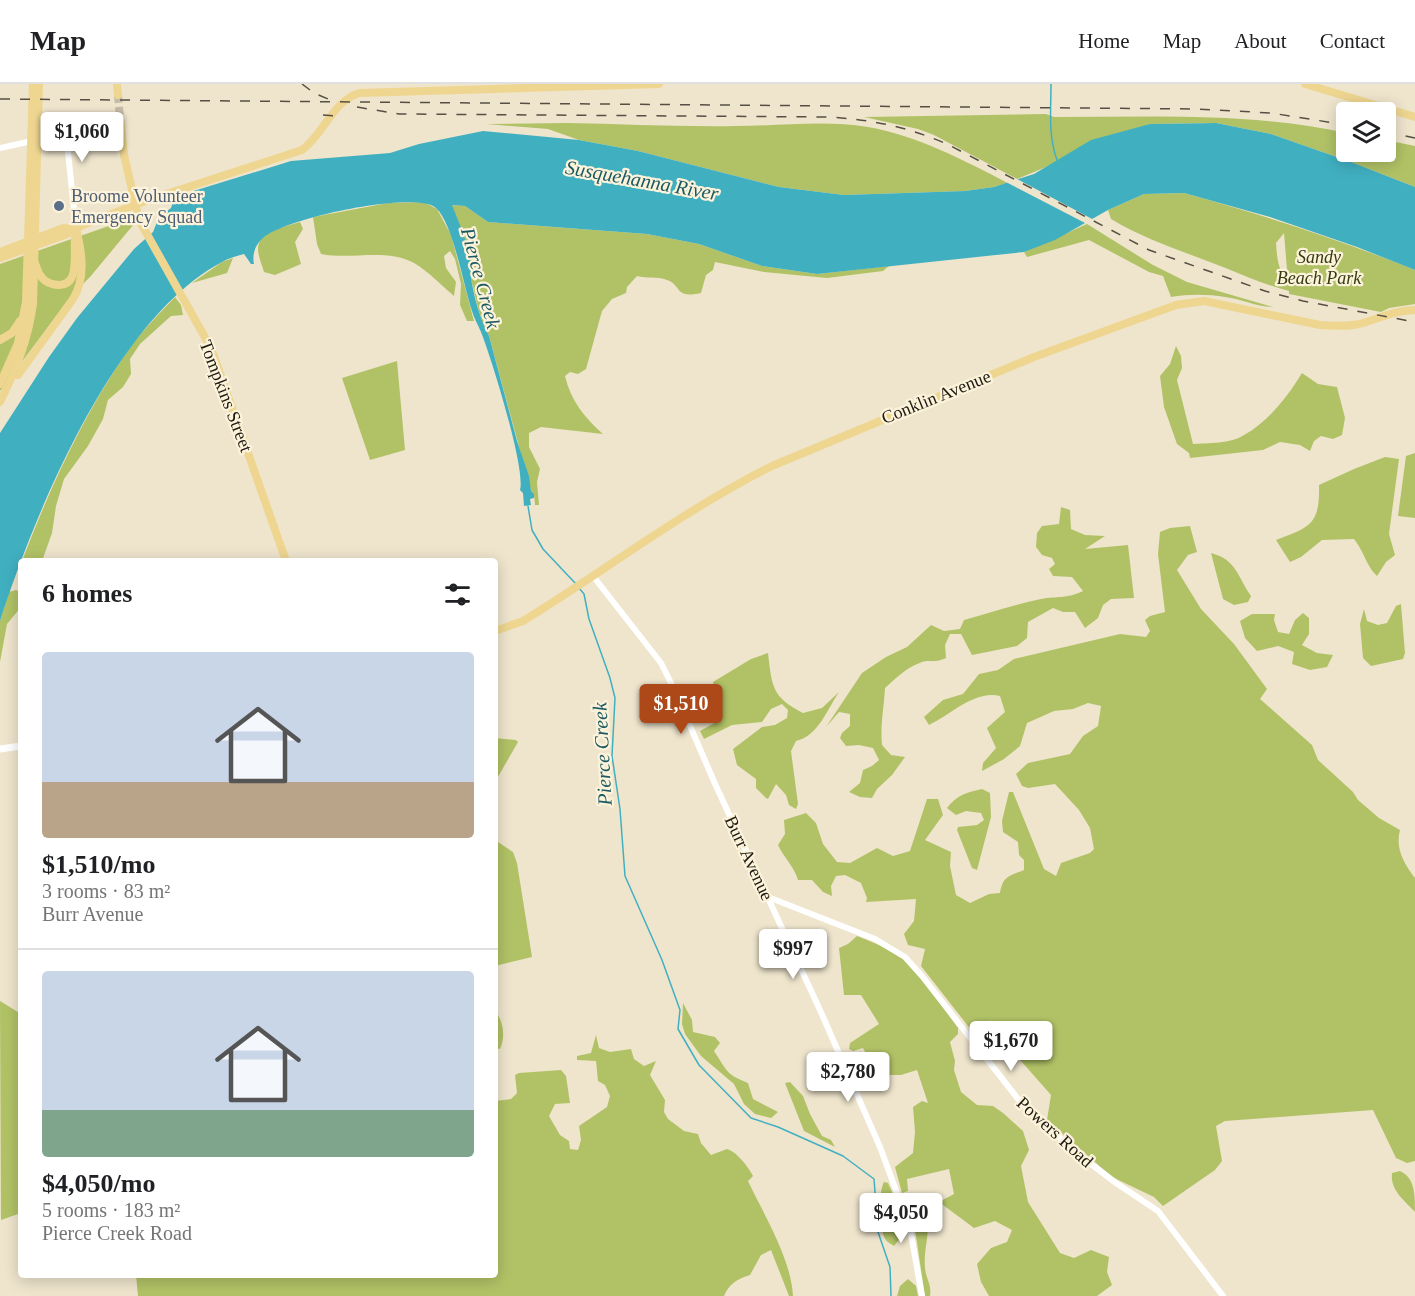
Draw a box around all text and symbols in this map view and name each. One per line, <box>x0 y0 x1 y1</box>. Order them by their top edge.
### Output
text: Map <box>30 25 86 56</box>
text: Home <box>1078 29 1130 53</box>
text: Map <box>1163 29 1201 53</box>
text: About <box>1234 29 1287 53</box>
text: Contact <box>1320 29 1385 53</box>
map controls <box>1336 102 1396 162</box>
button: layers <box>1336 102 1396 162</box>
pin: $1,060 <box>33 112 131 163</box>
text: $1,060 <box>55 120 110 142</box>
water label: Susquehanna River <box>564 156 720 205</box>
place label: Broome Volunteer Emergency Squad <box>71 186 203 227</box>
marker: Broome Volunteer Emergency Squad <box>52 199 66 213</box>
water label: Pierce Creek <box>457 224 505 332</box>
park label: Sandy Beach Park <box>1277 247 1362 288</box>
street label: Tompkins Street <box>195 337 257 455</box>
street label: Conklin Avenue <box>878 366 994 428</box>
icon: filters <box>441 578 474 611</box>
text: 6 homes <box>42 579 132 608</box>
pin: $1,510 <box>632 684 730 735</box>
icon: home <box>204 691 312 799</box>
text: $1,510 <box>654 692 709 714</box>
water label: Pierce Creek <box>588 701 616 807</box>
street label: Burr Avenue <box>721 812 777 904</box>
text: $1,510/mo <box>42 850 155 879</box>
text: 3 rooms · 83 m² <box>42 880 170 902</box>
text: Burr Avenue <box>42 903 143 925</box>
pin: $997 <box>757 929 829 980</box>
text: $997 <box>773 937 813 959</box>
icon: home <box>204 1010 312 1118</box>
pin: $1,670 <box>962 1021 1060 1072</box>
text: $1,670 <box>984 1029 1039 1051</box>
pin: $2,780 <box>799 1052 897 1103</box>
text: $2,780 <box>821 1060 876 1082</box>
street label: Powers Road <box>1013 1093 1097 1171</box>
text: $4,050/mo <box>42 1169 155 1198</box>
pin: $4,050 <box>852 1193 950 1244</box>
text: 5 rooms · 183 m² <box>42 1199 180 1221</box>
text: $4,050 <box>874 1201 929 1223</box>
text: Pierce Creek Road <box>42 1222 192 1244</box>

